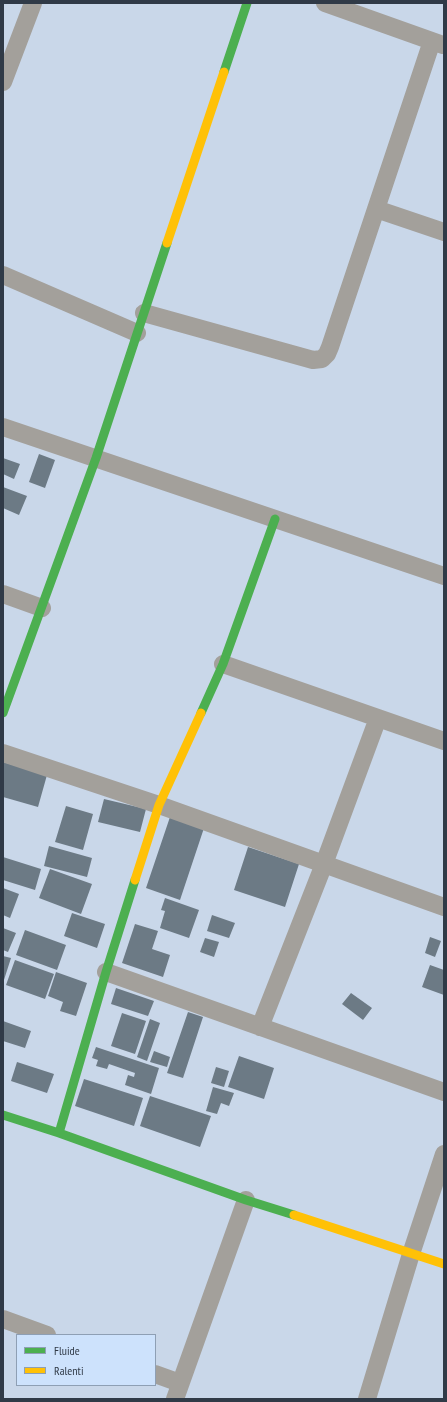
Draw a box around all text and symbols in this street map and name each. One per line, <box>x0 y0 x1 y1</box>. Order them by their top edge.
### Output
legend <box>16 1334 156 1386</box>
text: Fluide <box>54 1343 80 1358</box>
text: Ralenti <box>54 1363 83 1378</box>

